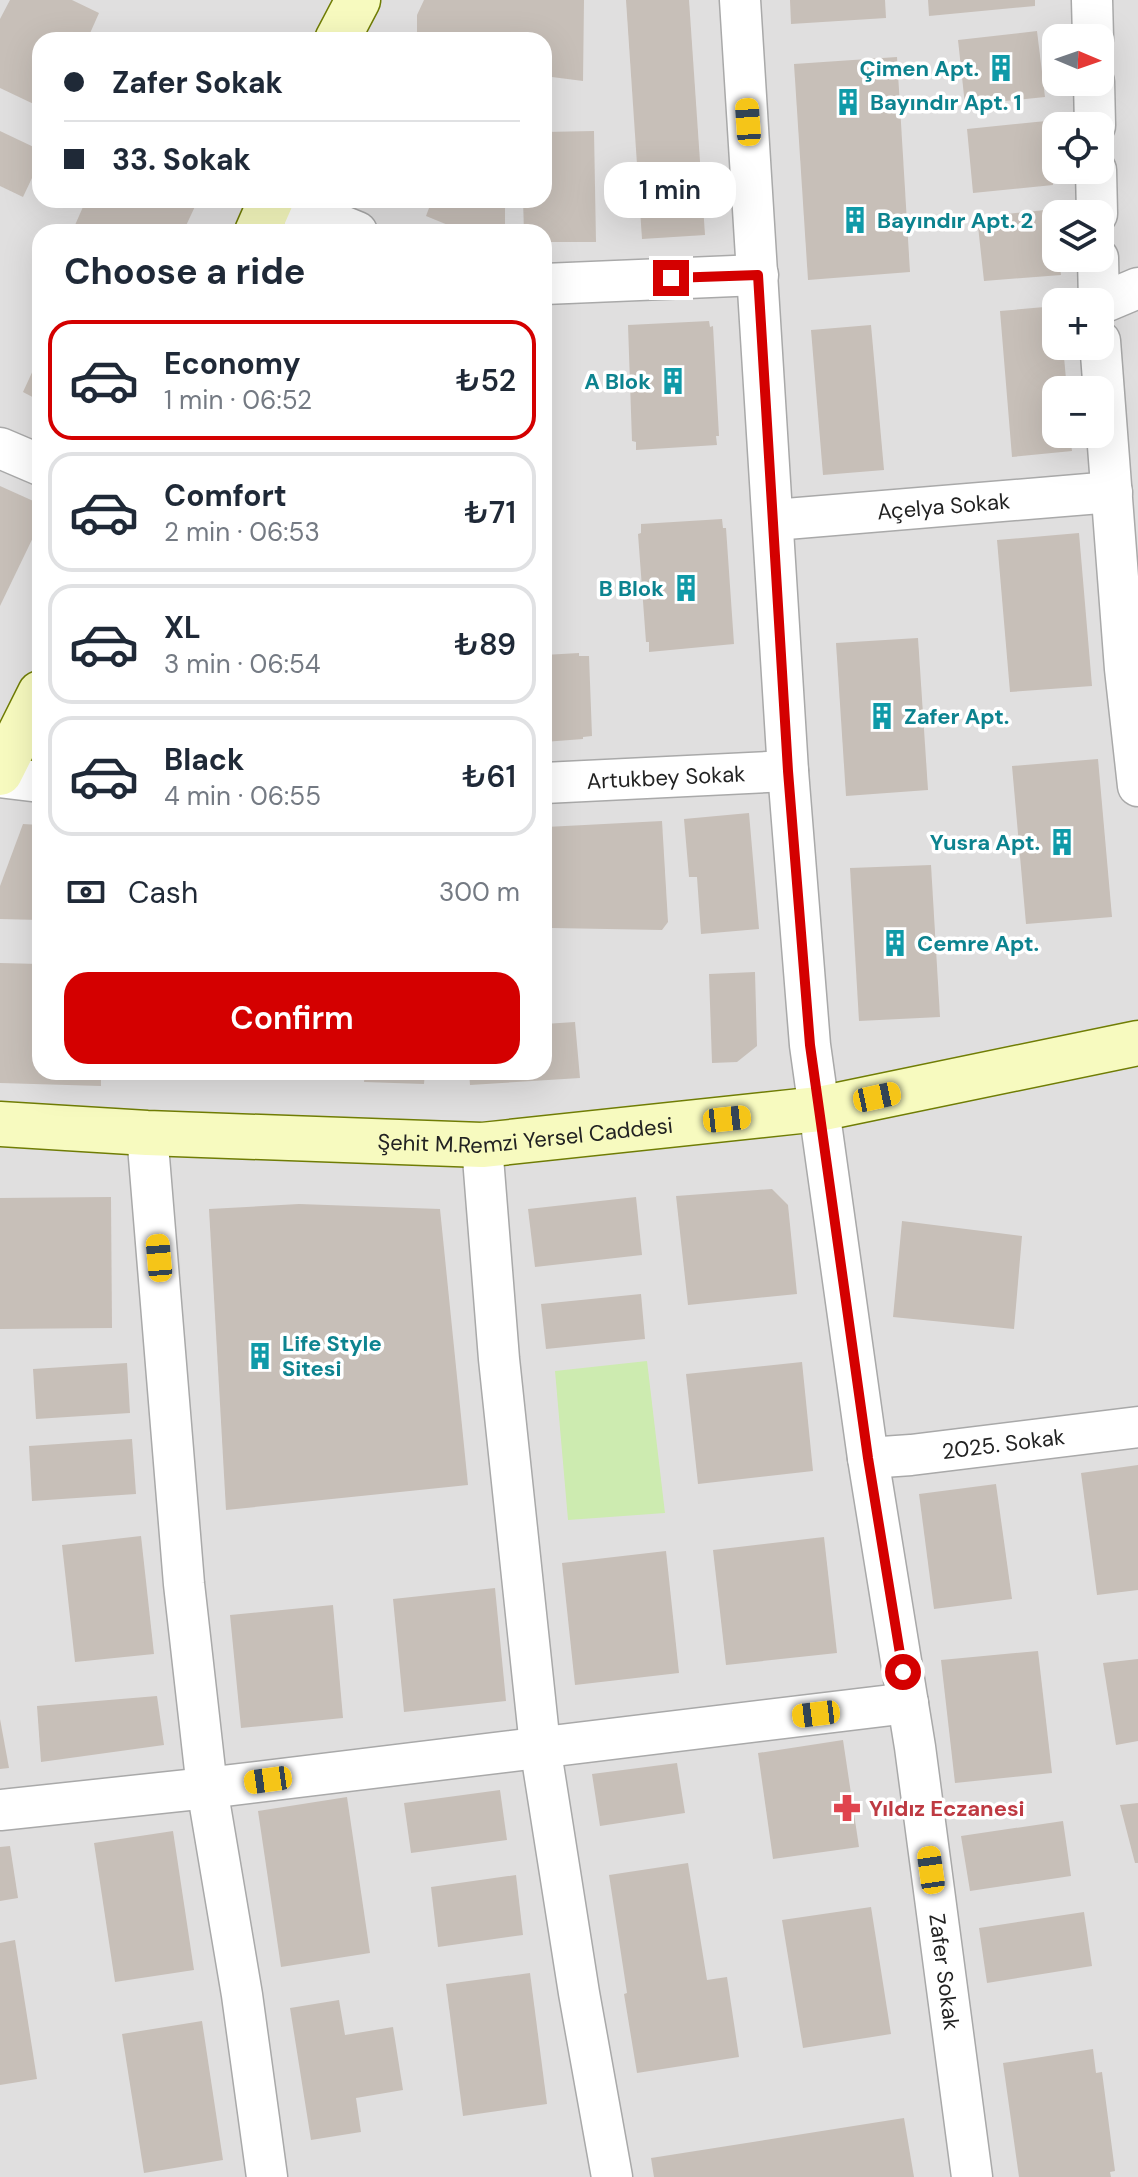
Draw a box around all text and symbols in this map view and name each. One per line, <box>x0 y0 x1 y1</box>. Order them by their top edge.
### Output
north arrow <box>1042 24 1114 96</box>
map controls <box>1042 24 1114 448</box>
building icon: Çimen Apt. <box>986 53 1016 83</box>
place label: Çimen Apt. <box>859 54 979 83</box>
text: Zafer Sokak <box>112 63 283 102</box>
building icon: Bayındır Apt. 1 <box>833 87 863 117</box>
place label: Bayındır Apt. 1 <box>870 88 1022 117</box>
car <box>734 97 762 147</box>
button: locate <box>1042 112 1114 184</box>
text: 33. Sokak <box>112 140 251 179</box>
callout: 1 min <box>605 162 737 218</box>
text: 1 min <box>639 173 701 207</box>
button: layers <box>1042 200 1114 272</box>
building icon: Bayındır Apt. 2 <box>840 205 870 235</box>
place label: Bayındır Apt. 2 <box>877 206 1033 235</box>
text: Choose a ride <box>64 248 305 295</box>
route end <box>653 260 689 296</box>
button: + <box>1042 288 1114 360</box>
icon: car <box>68 344 140 416</box>
text: Economy <box>164 344 301 383</box>
text: ₺52 <box>456 361 516 400</box>
building icon: A Blok <box>658 366 688 396</box>
place label: A Blok <box>584 367 651 396</box>
button: − <box>1042 376 1114 448</box>
text: 1 min · 06:52 <box>164 383 312 417</box>
icon: car <box>68 476 140 548</box>
text: Comfort <box>164 476 287 515</box>
street label: Açelya Sokak <box>876 487 1011 526</box>
text: ₺71 <box>464 493 516 532</box>
text: 2 min · 06:53 <box>164 515 320 549</box>
building icon: B Blok <box>671 573 701 603</box>
place label: B Blok <box>599 574 664 603</box>
icon: car <box>68 608 140 680</box>
text: XL <box>164 608 201 647</box>
text: ₺89 <box>454 625 516 664</box>
text: 3 min · 06:54 <box>164 647 321 681</box>
building icon: Zafer Apt. <box>867 701 897 731</box>
place label: Zafer Apt. <box>904 702 1009 731</box>
icon: car <box>68 740 140 812</box>
text: Black <box>164 740 244 779</box>
text: ₺61 <box>462 757 516 796</box>
street label: Artukbey Sokak <box>586 759 746 796</box>
text: 4 min · 06:55 <box>164 779 321 813</box>
building icon: Yusra Apt. <box>1047 827 1077 857</box>
place label: Yusra Apt. <box>930 828 1040 857</box>
icon: cash <box>64 870 108 914</box>
text: Cash <box>128 873 198 912</box>
text: 300 m <box>439 875 520 909</box>
building icon: Cemre Apt. <box>880 928 910 958</box>
place label: Cemre Apt. <box>917 929 1039 958</box>
button: Confirm <box>64 972 520 1064</box>
car <box>851 1080 903 1114</box>
car <box>702 1105 752 1133</box>
street label: Şehit M.Remzi Yersel Caddesi <box>377 1111 674 1160</box>
car <box>145 1233 173 1283</box>
place label: Life Style Sitesi <box>282 1329 382 1383</box>
building icon: Life Style Sitesi <box>245 1341 275 1371</box>
street label: 2025. Sokak <box>940 1422 1066 1466</box>
route start <box>885 1654 921 1690</box>
car <box>791 1699 841 1729</box>
car <box>243 1765 293 1795</box>
pharmacy icon: Yıldız Eczanesi <box>832 1793 862 1823</box>
place label: Yıldız Eczanesi <box>869 1794 1025 1823</box>
car <box>916 1845 946 1895</box>
street label: Zafer Sokak <box>922 1912 966 2032</box>

